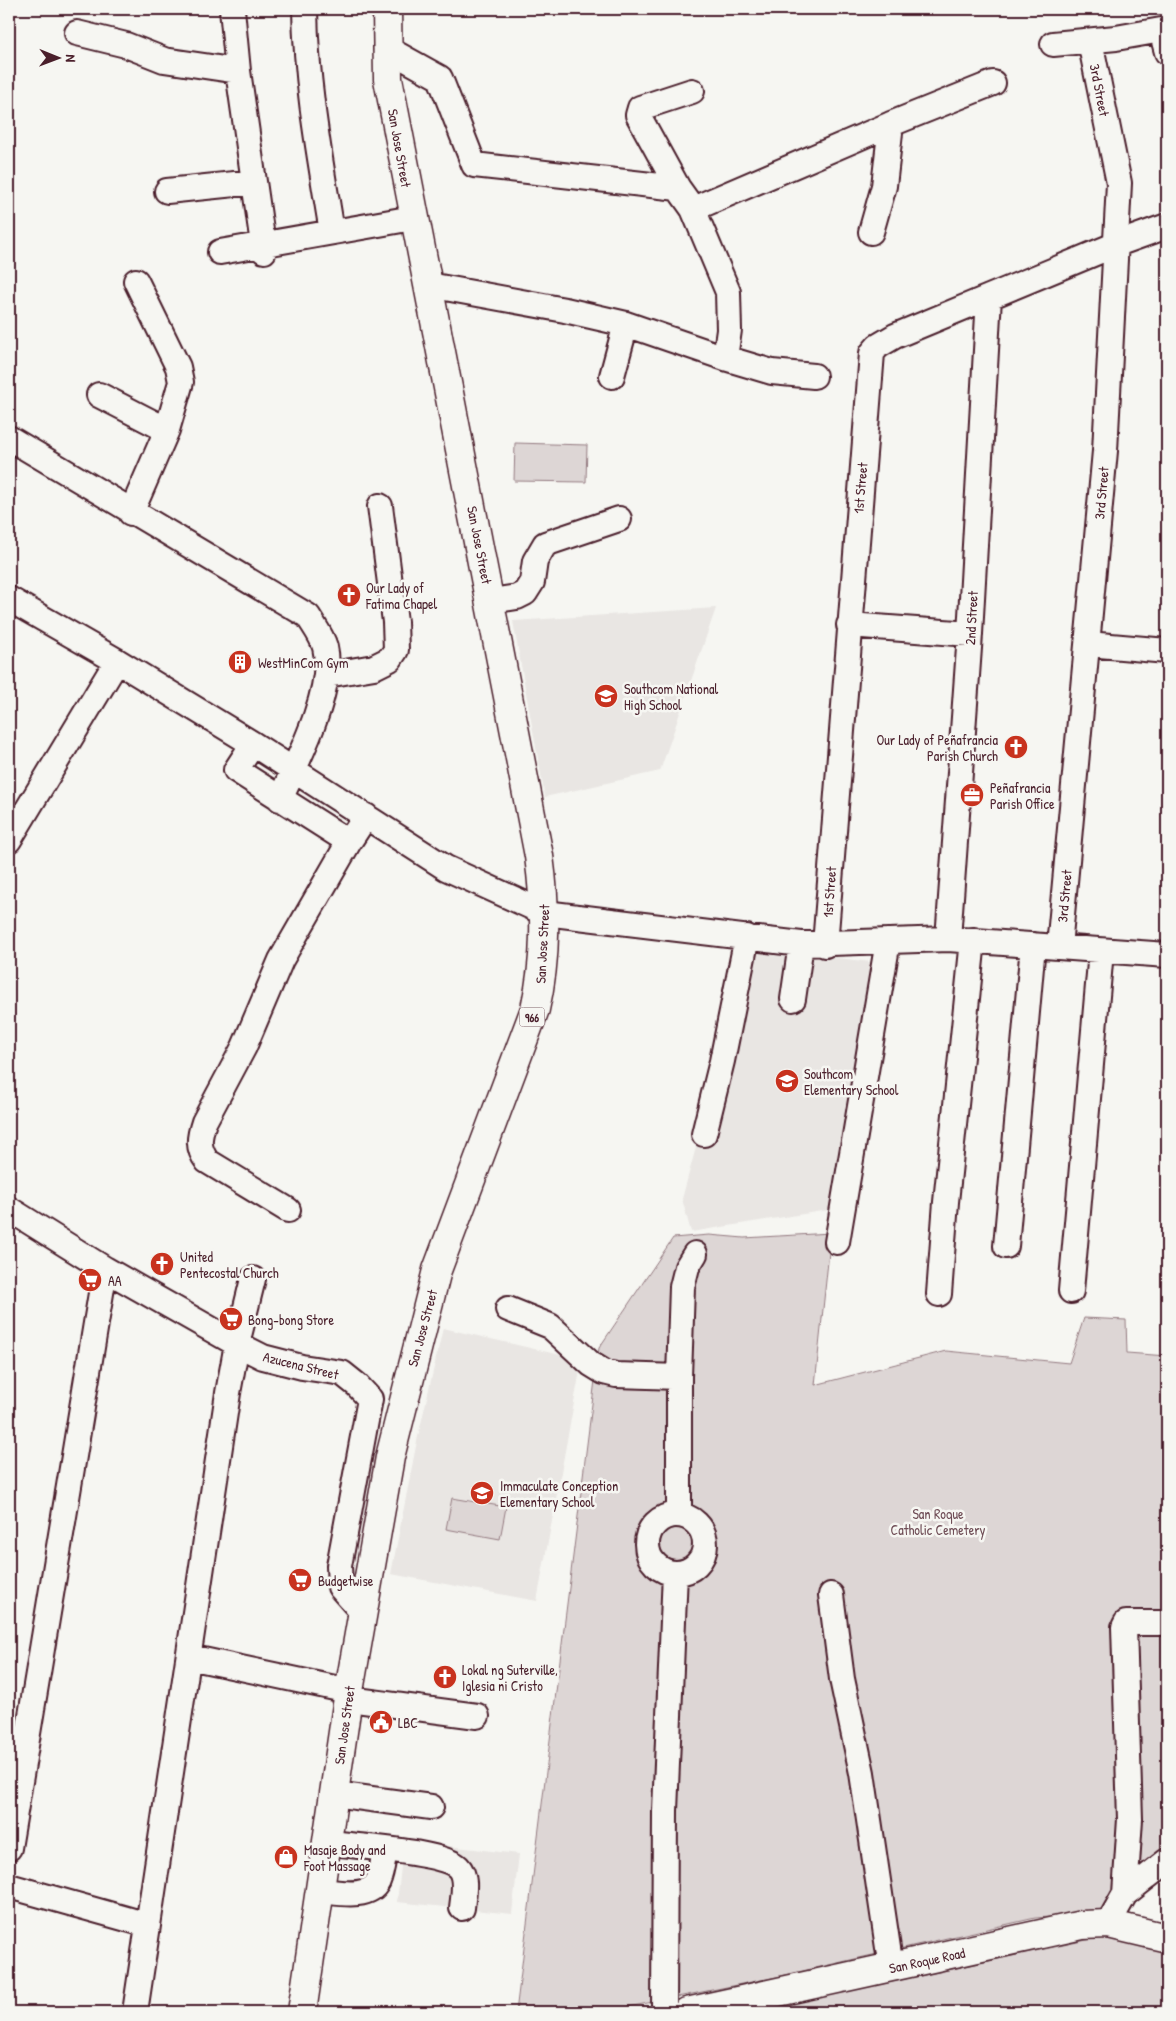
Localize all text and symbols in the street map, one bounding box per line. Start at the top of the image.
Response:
north arrow [32,32,82,82]
text: N [62,54,81,63]
street label: 3rd Street [1086,62,1114,118]
street label: San Jose Street [384,107,416,189]
street label: 1st Street [848,462,872,514]
street label: 3rd Street [1089,466,1113,520]
street label: San Jose Street [463,504,497,586]
place label: Our Lady of Fatima Chapel [365,578,438,614]
church icon: Our Lady of Fatima Chapel [336,582,362,608]
street label: 2nd Street [960,590,982,646]
building icon: WestMinCom Gym [227,649,253,675]
place label: WestMinCom Gym [258,653,348,673]
place label: Southcom National High School [624,679,719,715]
school or university icon: Southcom National High School [593,683,619,709]
place label: Our Lady of Peñafrancia Parish Church [876,730,999,765]
church icon: Our Lady of Peñafrancia Parish Church [1003,734,1029,760]
place label: Peñafrancia Parish Office [990,778,1055,813]
office icon: Peñafrancia Parish Office [959,782,985,808]
street label: 1st Street [818,866,840,918]
street label: 3rd Street [1052,869,1076,923]
street label: San Jose Street [530,904,554,984]
road number: 966 [520,1008,544,1026]
place label: Southcom Elementary School [804,1064,899,1100]
school or university icon: Southcom Elementary School [774,1068,800,1094]
place label: United Pentecostal Church [180,1247,279,1282]
church icon: United Pentecostal Church [149,1251,175,1277]
supermarket icon: AA [77,1267,103,1293]
place label: AA [108,1271,122,1290]
street label: San Jose Street [403,1287,441,1369]
supermarket icon: Bong-bong Store [218,1306,244,1332]
place label: Bong-bong Store [248,1310,334,1330]
street label: Azucena Street [261,1346,341,1384]
place label: Immaculate Conception Elementary School [500,1476,618,1512]
school or university icon: Immaculate Conception Elementary School [469,1480,495,1506]
park label: San Roque Catholic Cemetery [890,1504,986,1540]
supermarket icon: Budgetwise [287,1567,313,1593]
place label: Budgetwise [318,1571,374,1591]
place label: Lokal ng Suterville, Iglesia ni Cristo [462,1660,558,1696]
church icon: Lokal ng Suterville, Iglesia ni Cristo [432,1664,458,1690]
street label: San Jose Street [329,1684,359,1765]
public building icon: LBC [368,1709,394,1735]
place label: LBC [398,1713,418,1732]
place label: Masaje Body and Foot Massage [303,1840,386,1876]
shop icon: Masaje Body and Foot Massage [273,1844,299,1870]
street label: San Roque Road [887,1943,968,1978]

